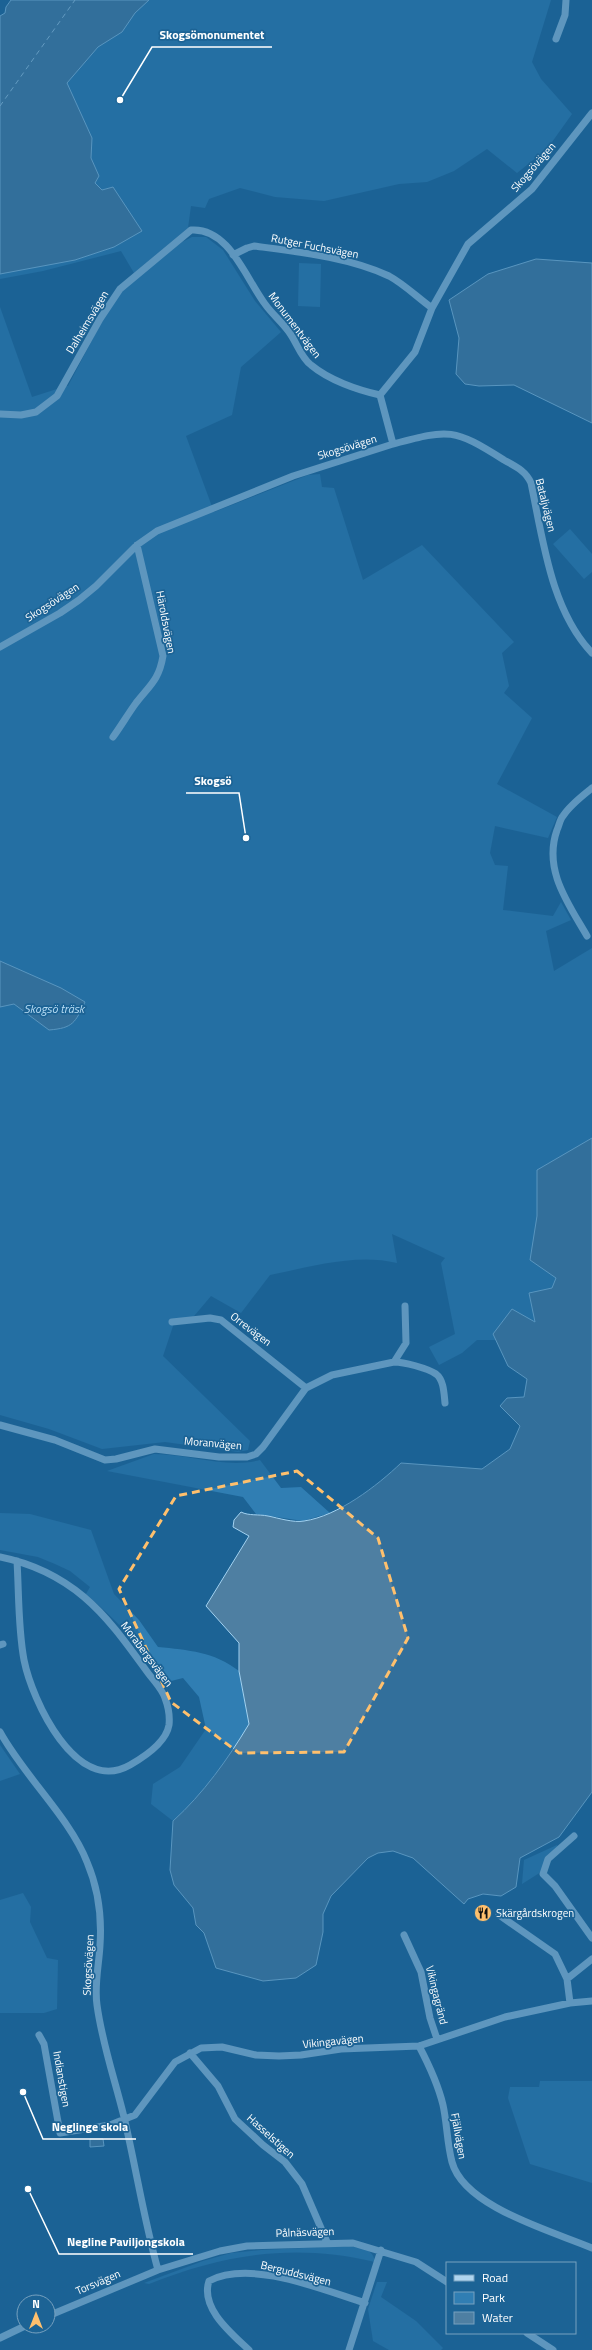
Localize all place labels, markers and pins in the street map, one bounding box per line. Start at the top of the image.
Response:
callout: Skogsömonumentet [152,23,272,47]
callout: Skogsö [186,769,239,793]
restaurant icon: Skärgårdskrogen [473,1903,493,1923]
place label: Skärgårdskrogen [496,1905,574,1921]
callout: Neglinge skola [43,2115,136,2139]
callout: Negline Paviljongskola [59,2230,193,2254]

